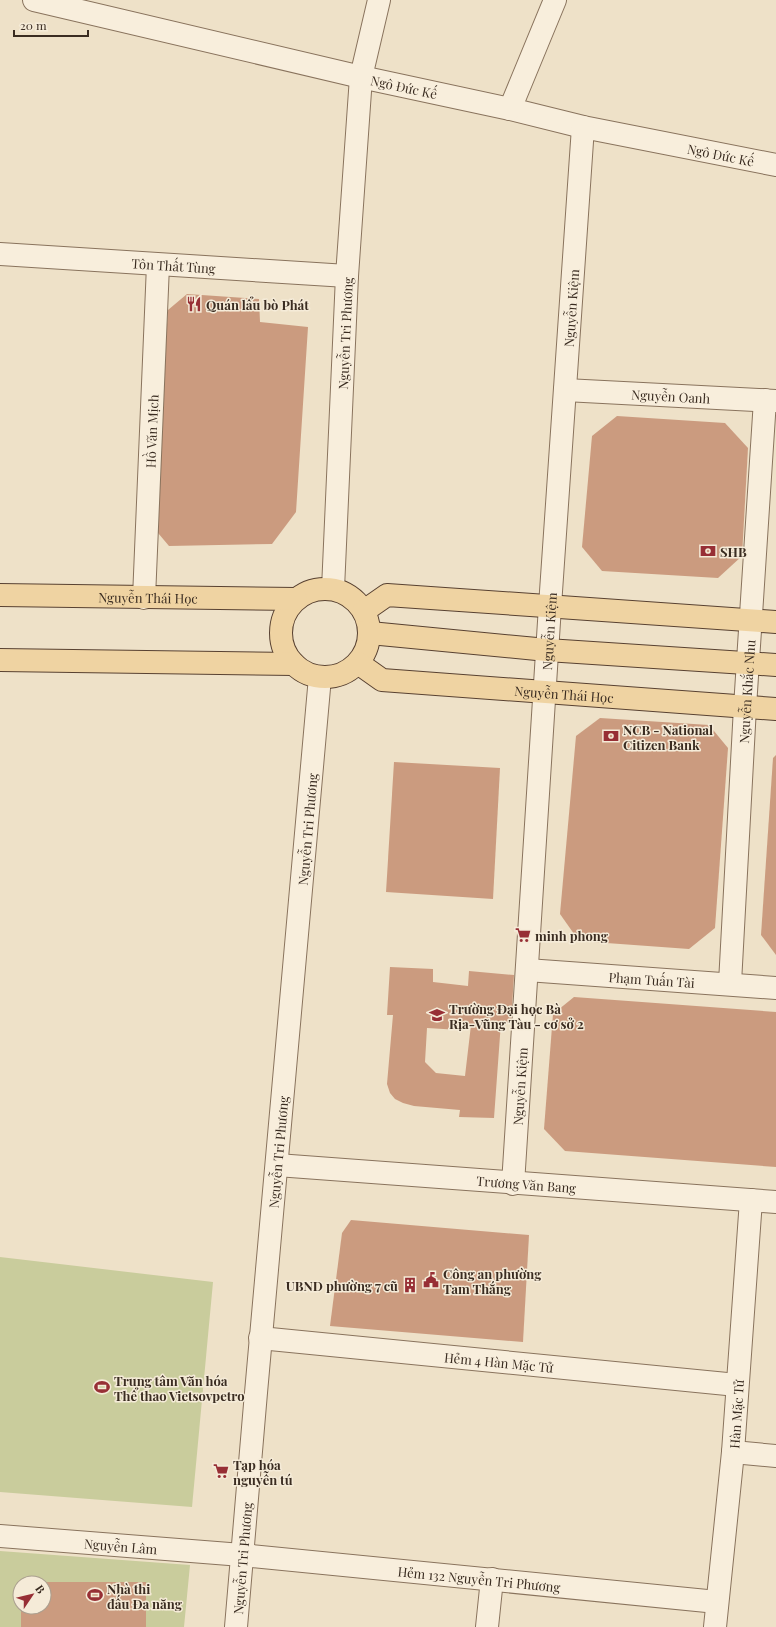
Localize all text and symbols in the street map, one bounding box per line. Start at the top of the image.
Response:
scale bar [14,12,88,38]
text: 20 m [20,17,47,33]
street label: Ngô Đức Kế [369,71,440,102]
street label: Ngô Đức Kế [686,139,756,169]
street label: Tôn Thất Tùng [131,254,216,276]
street label: Nguyễn Kiệm [559,268,582,347]
street label: Nguyễn Tri Phương [333,277,355,390]
restaurant icon: Quán lẩu bò Phát [185,295,203,313]
place label: Quán lẩu bò Phát [206,296,309,313]
street label: Nguyễn Oanh [631,385,711,406]
street label: Hồ Văn Mịch [140,394,161,468]
bank icon: SHB [699,542,717,560]
place label: SHB [720,543,747,560]
street label: Nguyễn Thái Học [98,588,198,606]
street label: Nguyễn Kiệm [537,591,559,671]
street label: Nguyễn Khắc Nhu [735,639,758,744]
street label: Nguyễn Thái Học [514,681,614,706]
place label: NCB - National Citizen Bank [623,721,713,753]
bank icon: NCB - National Citizen Bank [602,727,620,745]
street label: Nguyễn Tri Phương [293,772,320,886]
supermarket icon: minh phong [514,926,532,944]
place label: minh phong [535,927,609,944]
street label: Phạm Tuấn Tài [608,967,695,991]
place label: Trường Đại học Bà Rịa-Vũng Tàu - cơ sở 2 [449,1000,584,1032]
school or university icon: Trường Đại học Bà Rịa-Vũng Tàu - cơ sở 2 [428,1006,446,1024]
street label: Nguyễn Kiệm [508,1046,530,1126]
street label: Nguyễn Tri Phương [264,1095,291,1209]
street label: Trương Văn Bang [476,1171,577,1196]
place label: Công an phường Tam Thắng [443,1265,542,1297]
public building icon: Công an phường Tam Thắng [422,1271,440,1289]
building icon: UBND phường 7 cũ [401,1276,419,1294]
place label: UBND phường 7 cũ [286,1277,398,1294]
street label: Hẻm 4 Hàn Mặc Tử [444,1348,555,1375]
place label: Trung tâm Văn hóa Thể thao Vietsovpetro [114,1372,245,1404]
sports icon: Trung tâm Văn hóa Thể thao Vietsovpetro [93,1378,111,1396]
street label: Hàn Mặc Tử [725,1379,747,1449]
place label: Tạp hóa nguyễn tú [233,1456,293,1488]
supermarket icon: Tạp hóa nguyễn tú [212,1462,230,1480]
street label: Nguyễn Tri Phương [229,1501,255,1615]
street label: Nguyễn Lâm [83,1534,158,1557]
street label: Hẻm 132 Nguyễn Tri Phương [397,1562,561,1595]
north arrow [12,1575,52,1615]
place label: Nhà thi đấu Đa năng [107,1580,183,1612]
text: B [32,1582,49,1597]
sports icon: Nhà thi đấu Đa năng [86,1586,104,1604]

